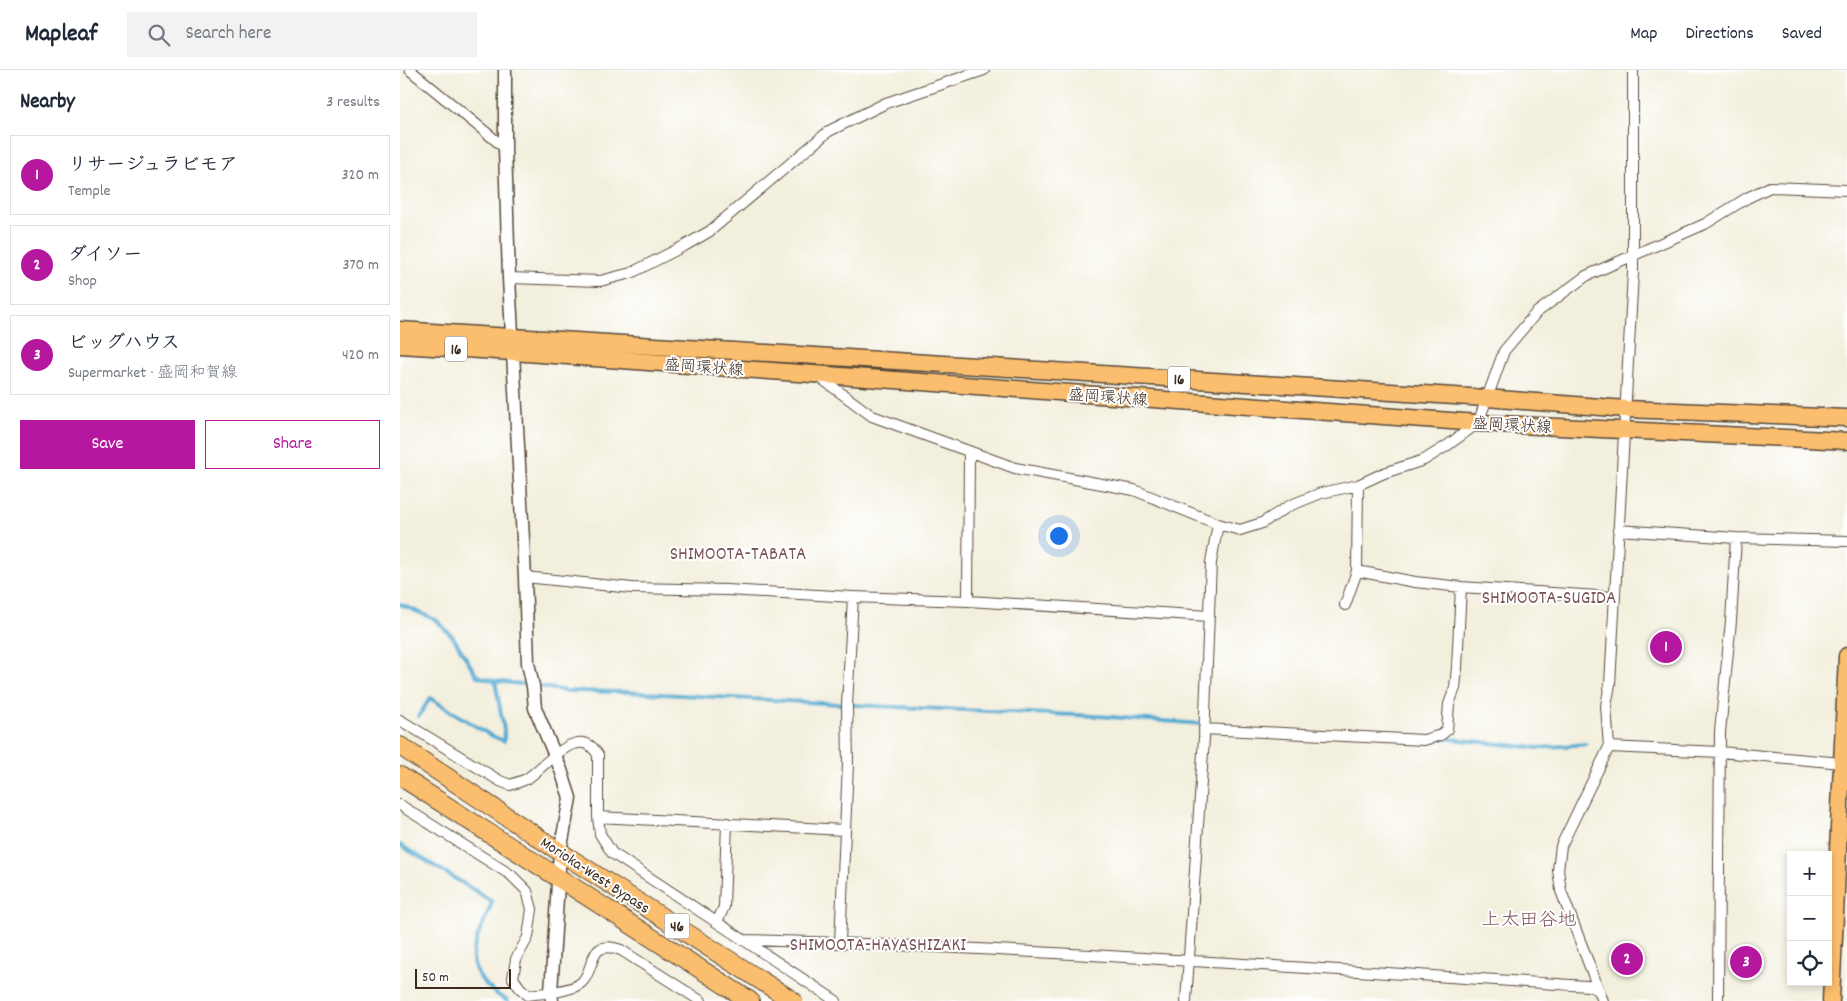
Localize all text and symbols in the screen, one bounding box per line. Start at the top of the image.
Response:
search box [127,12,477,57]
text: Mapleaf [25,18,97,52]
icon: search [145,21,173,49]
text: Search here [185,21,271,48]
text: Map [1630,22,1657,47]
text: Directions [1685,22,1754,47]
text: Saved [1782,22,1822,47]
text: Nearby [20,88,75,118]
text: 3 results [326,91,380,114]
text: リサージュラビモア [68,153,238,180]
text: 1 [35,164,39,187]
text: 320 m [342,164,379,187]
text: Temple [68,180,111,203]
text: ダイソー [68,243,142,270]
text: 2 [34,254,41,277]
text: 370 m [342,254,379,277]
text: Shop [68,270,97,293]
text: ビッグハウス [68,331,180,358]
road number: 16 [445,336,467,362]
text: 3 [33,344,41,367]
text: 420 m [342,344,379,367]
street label: 盛岡環状線 [663,354,745,383]
text: Supermarket · 盛岡和賀線 [68,362,237,385]
road number: 16 [1168,366,1190,392]
street label: 盛岡環状線 [1067,384,1149,413]
street label: 盛岡環状線 [1471,413,1552,440]
button: Save [20,420,195,469]
button: Share [205,420,380,469]
your location [1046,523,1072,549]
district label: SHIMOOTA-TABATA [670,542,806,569]
district label: SHIMOOTA-SUGIDA [1482,586,1616,613]
pin: 1 [1650,628,1682,666]
street label: Morioka-West Bypass [535,832,654,920]
map controls [1787,851,1832,986]
button: + [1787,851,1832,896]
button: − [1787,896,1832,941]
district label: 上太田谷地 [1481,908,1577,935]
road number: 46 [664,914,690,938]
district label: SHIMOOTA-HAYASHIZAKI [790,933,966,960]
pin: 2 [1611,940,1643,978]
button: locate [1787,941,1832,986]
pin: 3 [1730,943,1762,981]
scale bar [415,966,511,989]
text: 50 m [422,968,449,988]

